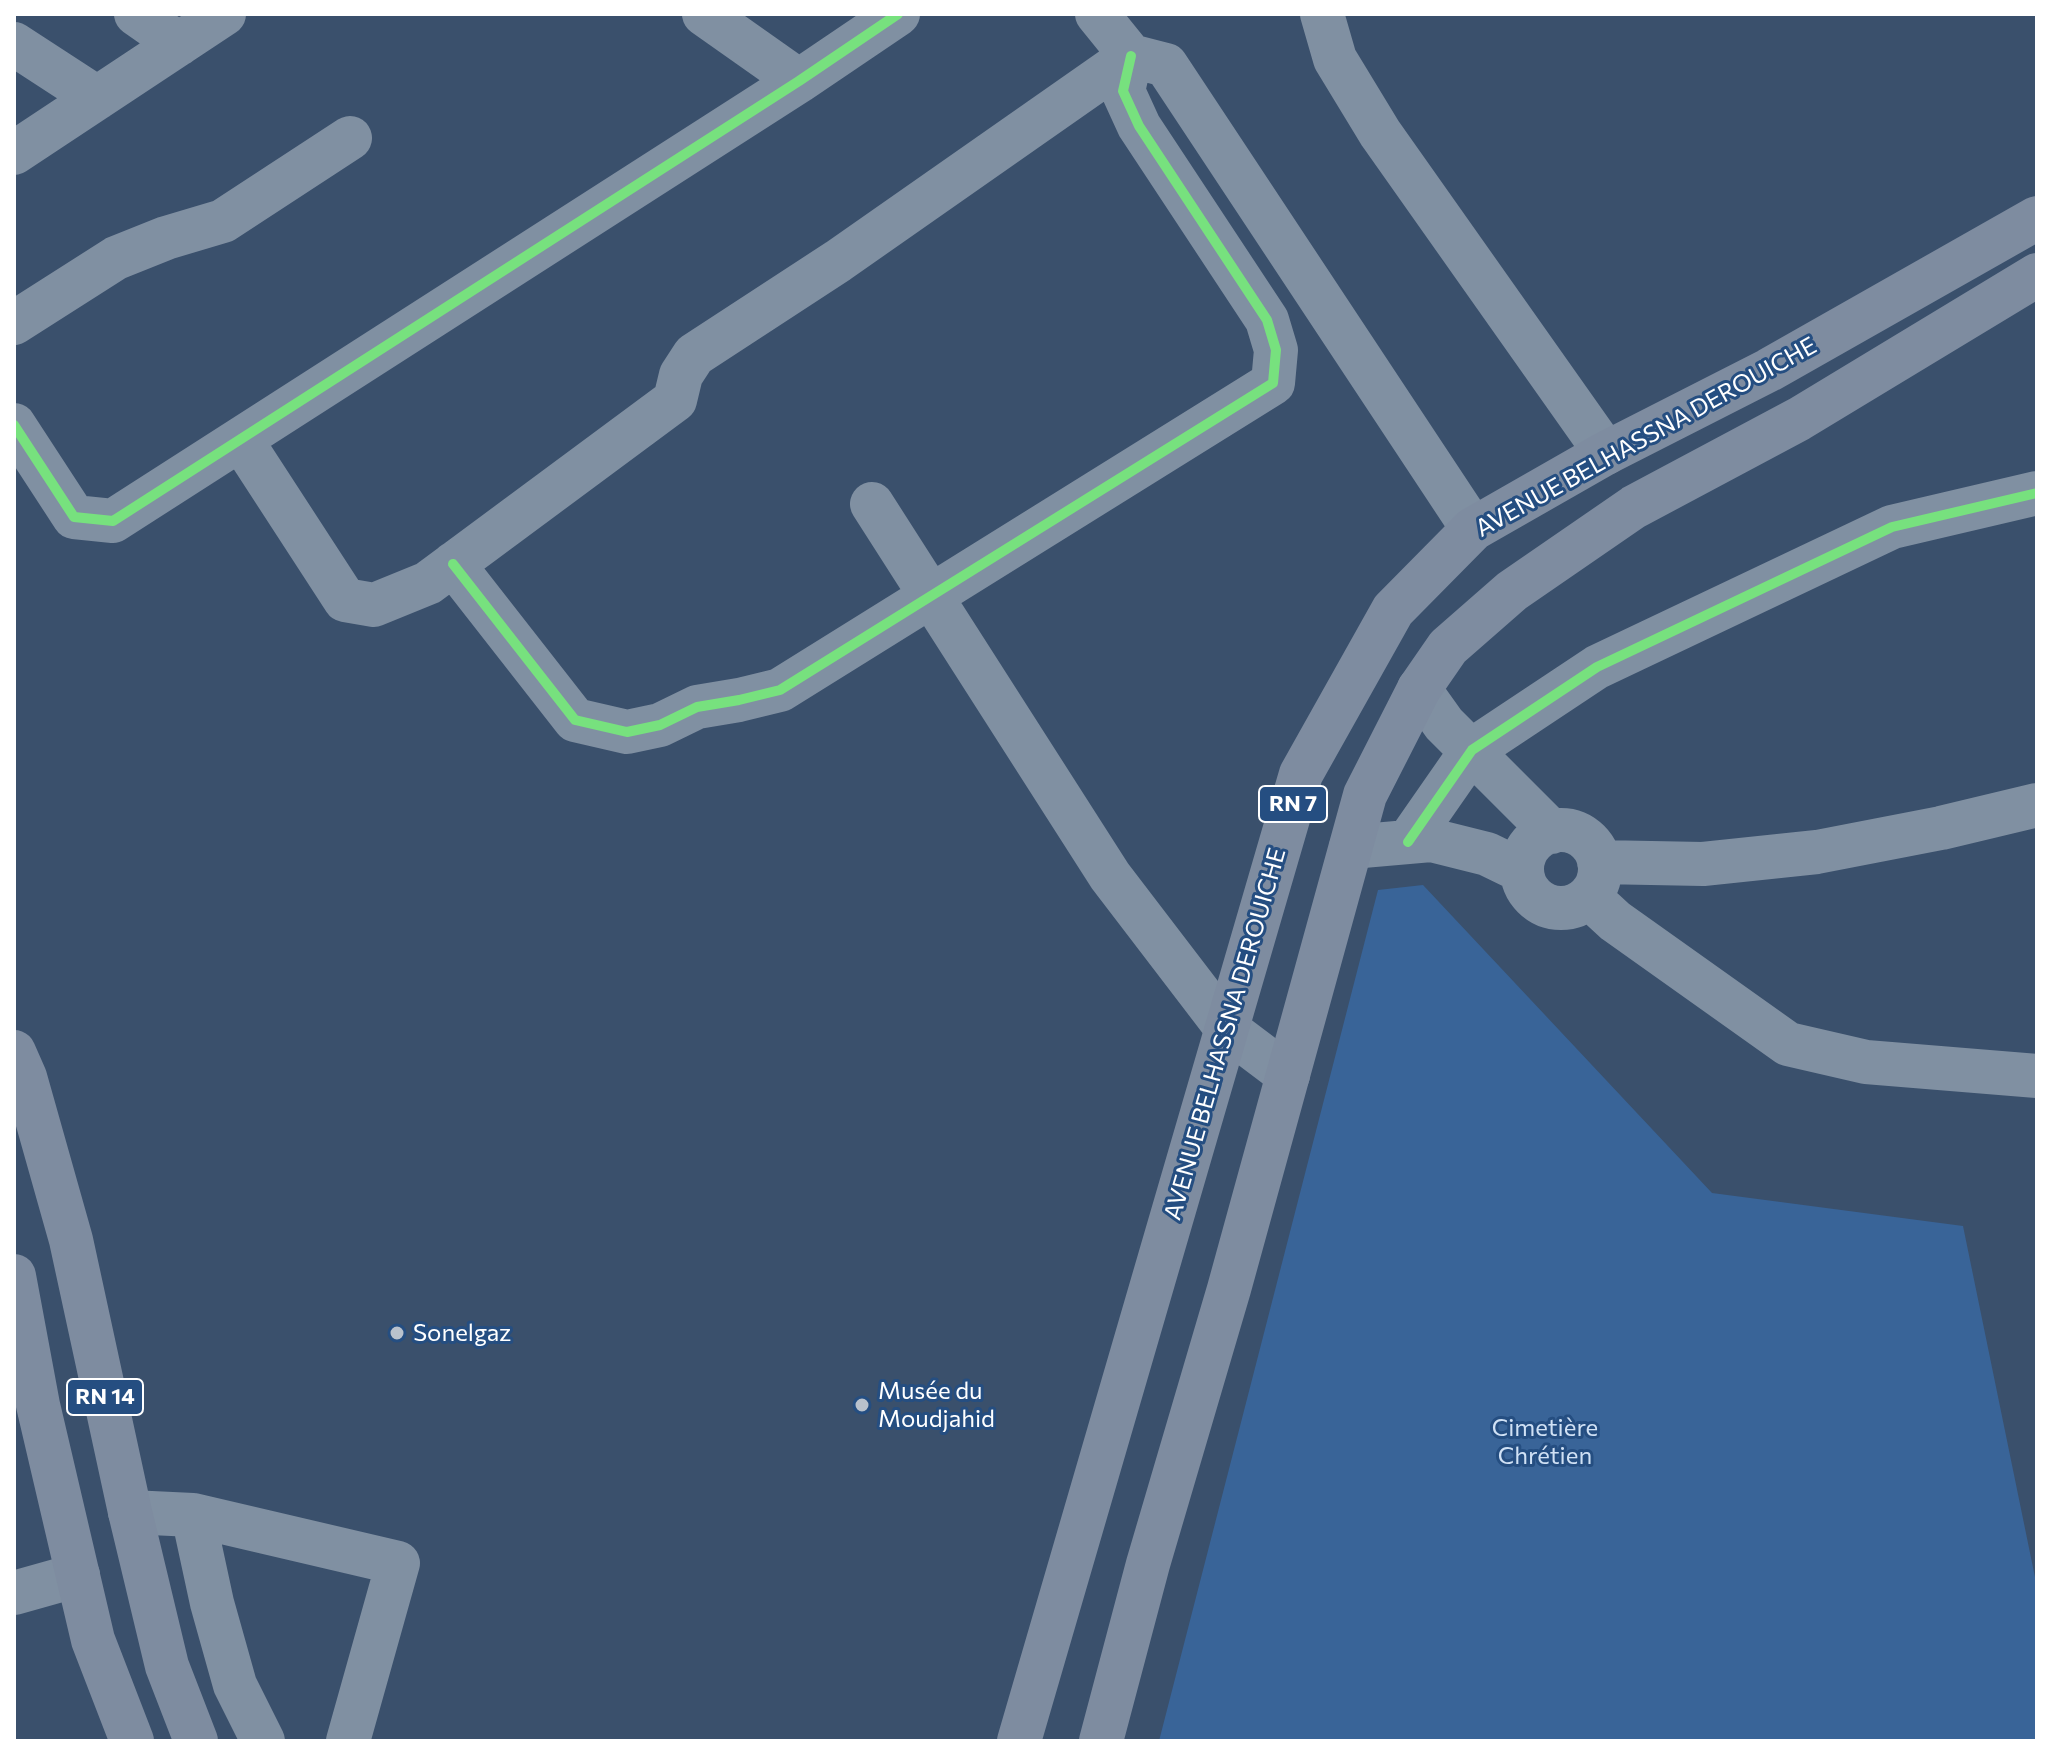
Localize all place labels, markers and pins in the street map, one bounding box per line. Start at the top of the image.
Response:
place label: Sonelgaz [413,1319,511,1347]
marker: Sonelgaz [388,1324,406,1342]
place label: Musée du Moudjahid [878,1377,995,1433]
marker: Musée du Moudjahid [853,1396,871,1414]

